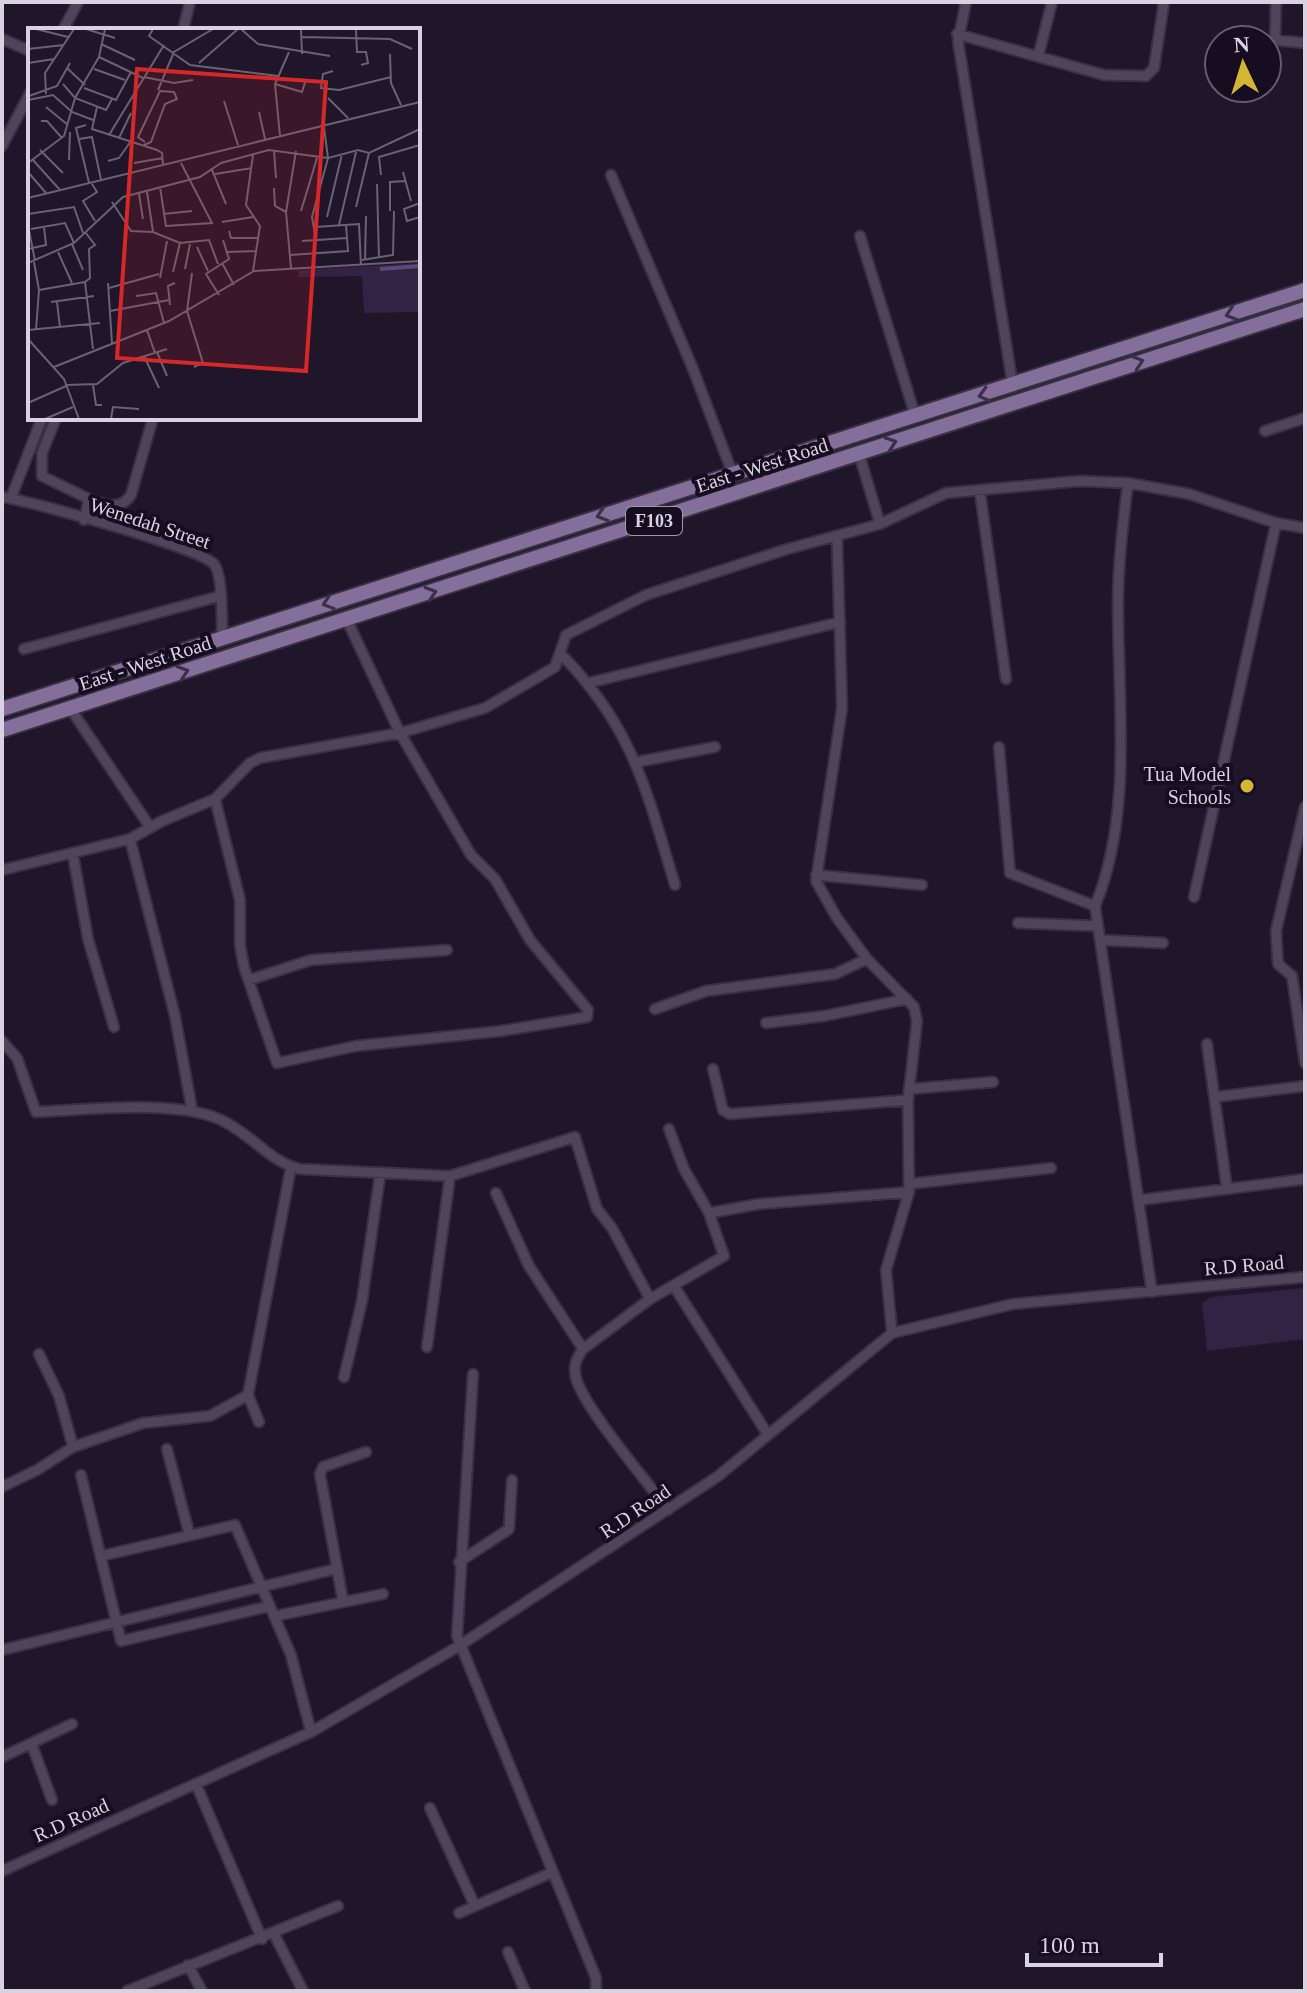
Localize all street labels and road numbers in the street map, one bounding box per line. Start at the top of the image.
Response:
street label: East - West Road [693,433,831,497]
street label: Wenedah Street [87,493,214,553]
road number: F103 [626,507,682,535]
street label: East - West Road [76,631,214,695]
street label: R.D Road [1203,1251,1285,1279]
street label: R.D Road [596,1480,674,1542]
street label: R.D Road [30,1794,112,1846]

